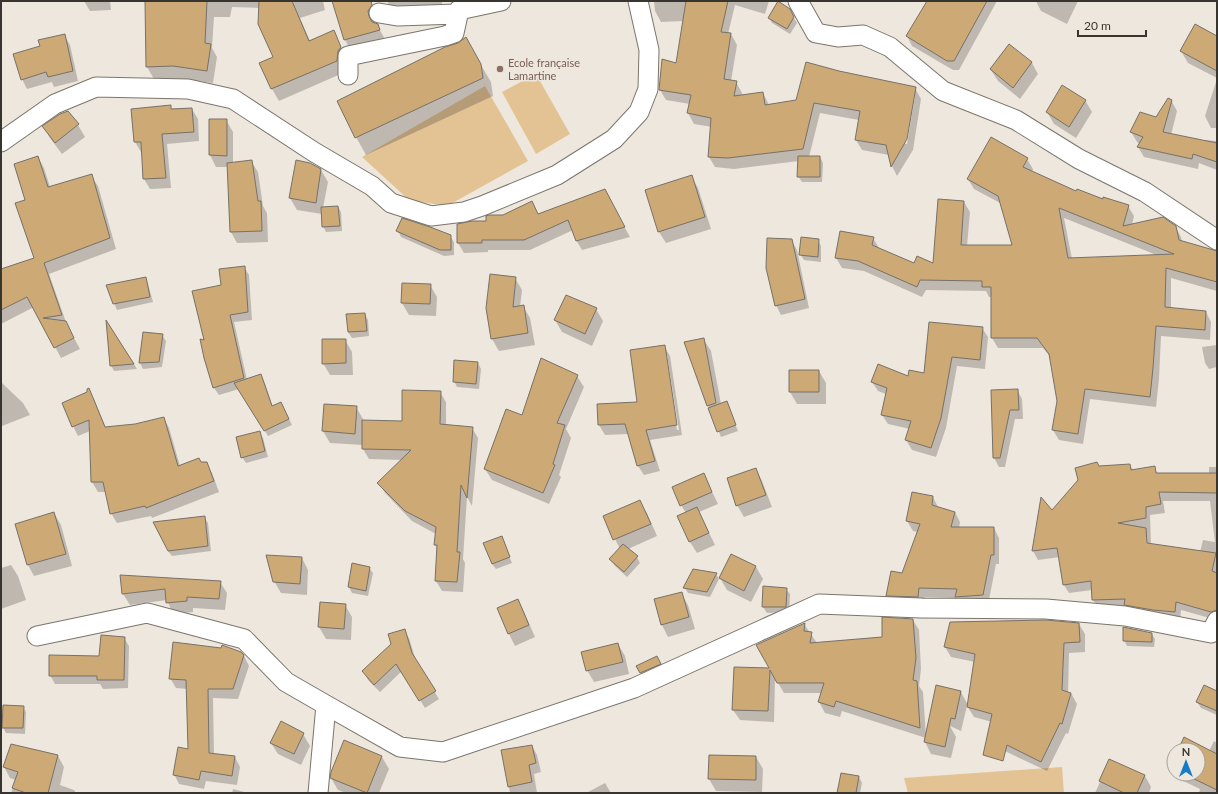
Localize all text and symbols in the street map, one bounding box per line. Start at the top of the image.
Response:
scale bar [1078,12,1146,38]
text: 20 m [1084,18,1111,33]
place label: Ecole française Lamartine [508,56,580,82]
marker: Ecole française Lamartine [495,64,505,74]
north arrow [1166,742,1206,782]
text: N [1182,745,1190,758]

